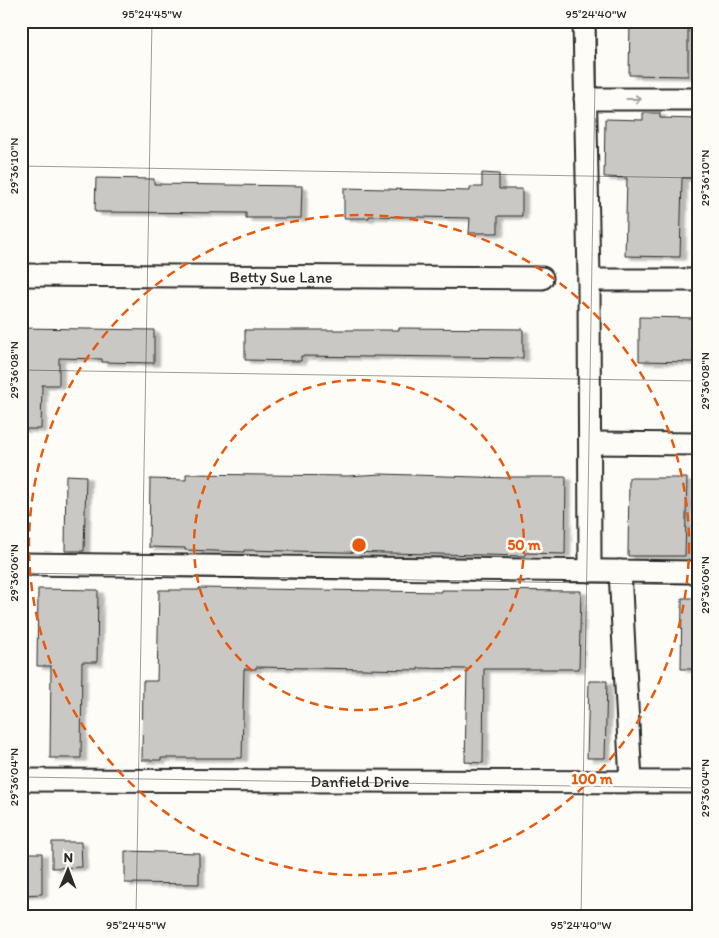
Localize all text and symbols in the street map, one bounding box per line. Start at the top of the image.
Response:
text: 95°24'45"W [122,7,182,21]
text: 95°24'40"W [565,7,627,21]
one-way arrow [626,94,642,104]
text: 29°36'10"N [7,138,21,194]
text: 29°36'10"N [698,150,712,206]
street label: Betty Sue Lane [230,267,332,287]
text: 29°36'08"N [7,341,21,399]
text: 29°36'08"N [698,352,712,410]
centre of rings [350,536,368,554]
text: 50 m [507,536,541,554]
text: 29°36'06"N [7,544,21,602]
text: 29°36'06"N [698,556,712,614]
text: 29°36'04"N [7,748,21,806]
text: 29°36'04"N [698,759,712,817]
text: 100 m [571,770,613,788]
street label: Danfield Drive [311,772,409,791]
north arrow [42,846,92,896]
text: N [63,849,73,866]
text: 95°24'45"W [106,918,166,932]
text: 95°24'40"W [550,918,612,932]

